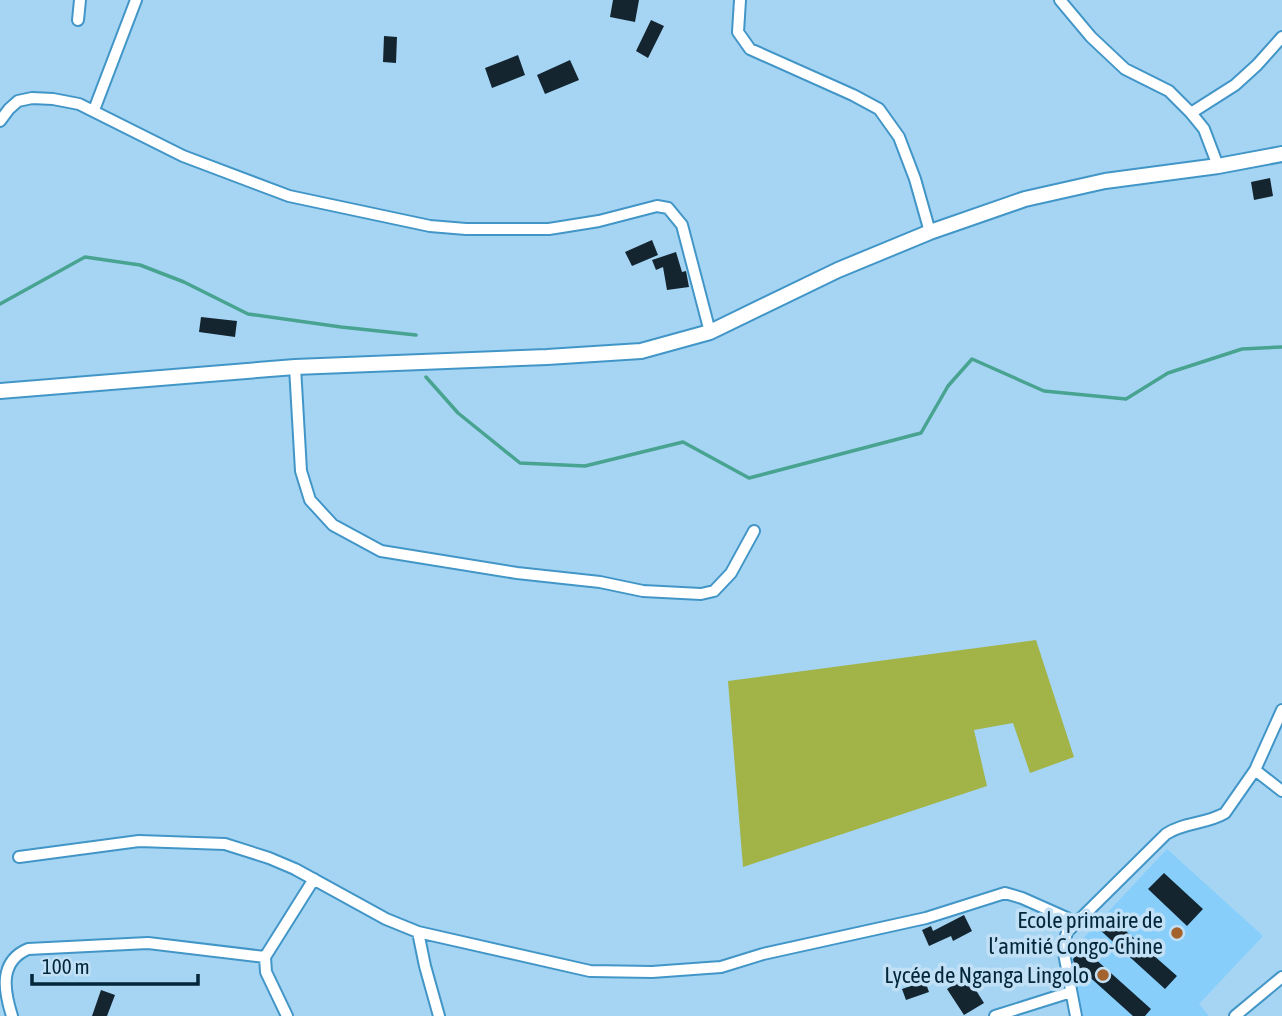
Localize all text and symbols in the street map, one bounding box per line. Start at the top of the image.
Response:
place label: Ecole primaire de l’amitié Congo-Chine [988,907,1163,959]
marker: Ecole primaire de l’amitié Congo-Chine [1169,925,1185,941]
scale bar [32,942,198,986]
text: 100 m [42,954,90,978]
place label: Lycée de Nganga Lingolo [884,962,1089,988]
marker: Lycée de Nganga Lingolo [1095,967,1111,983]

